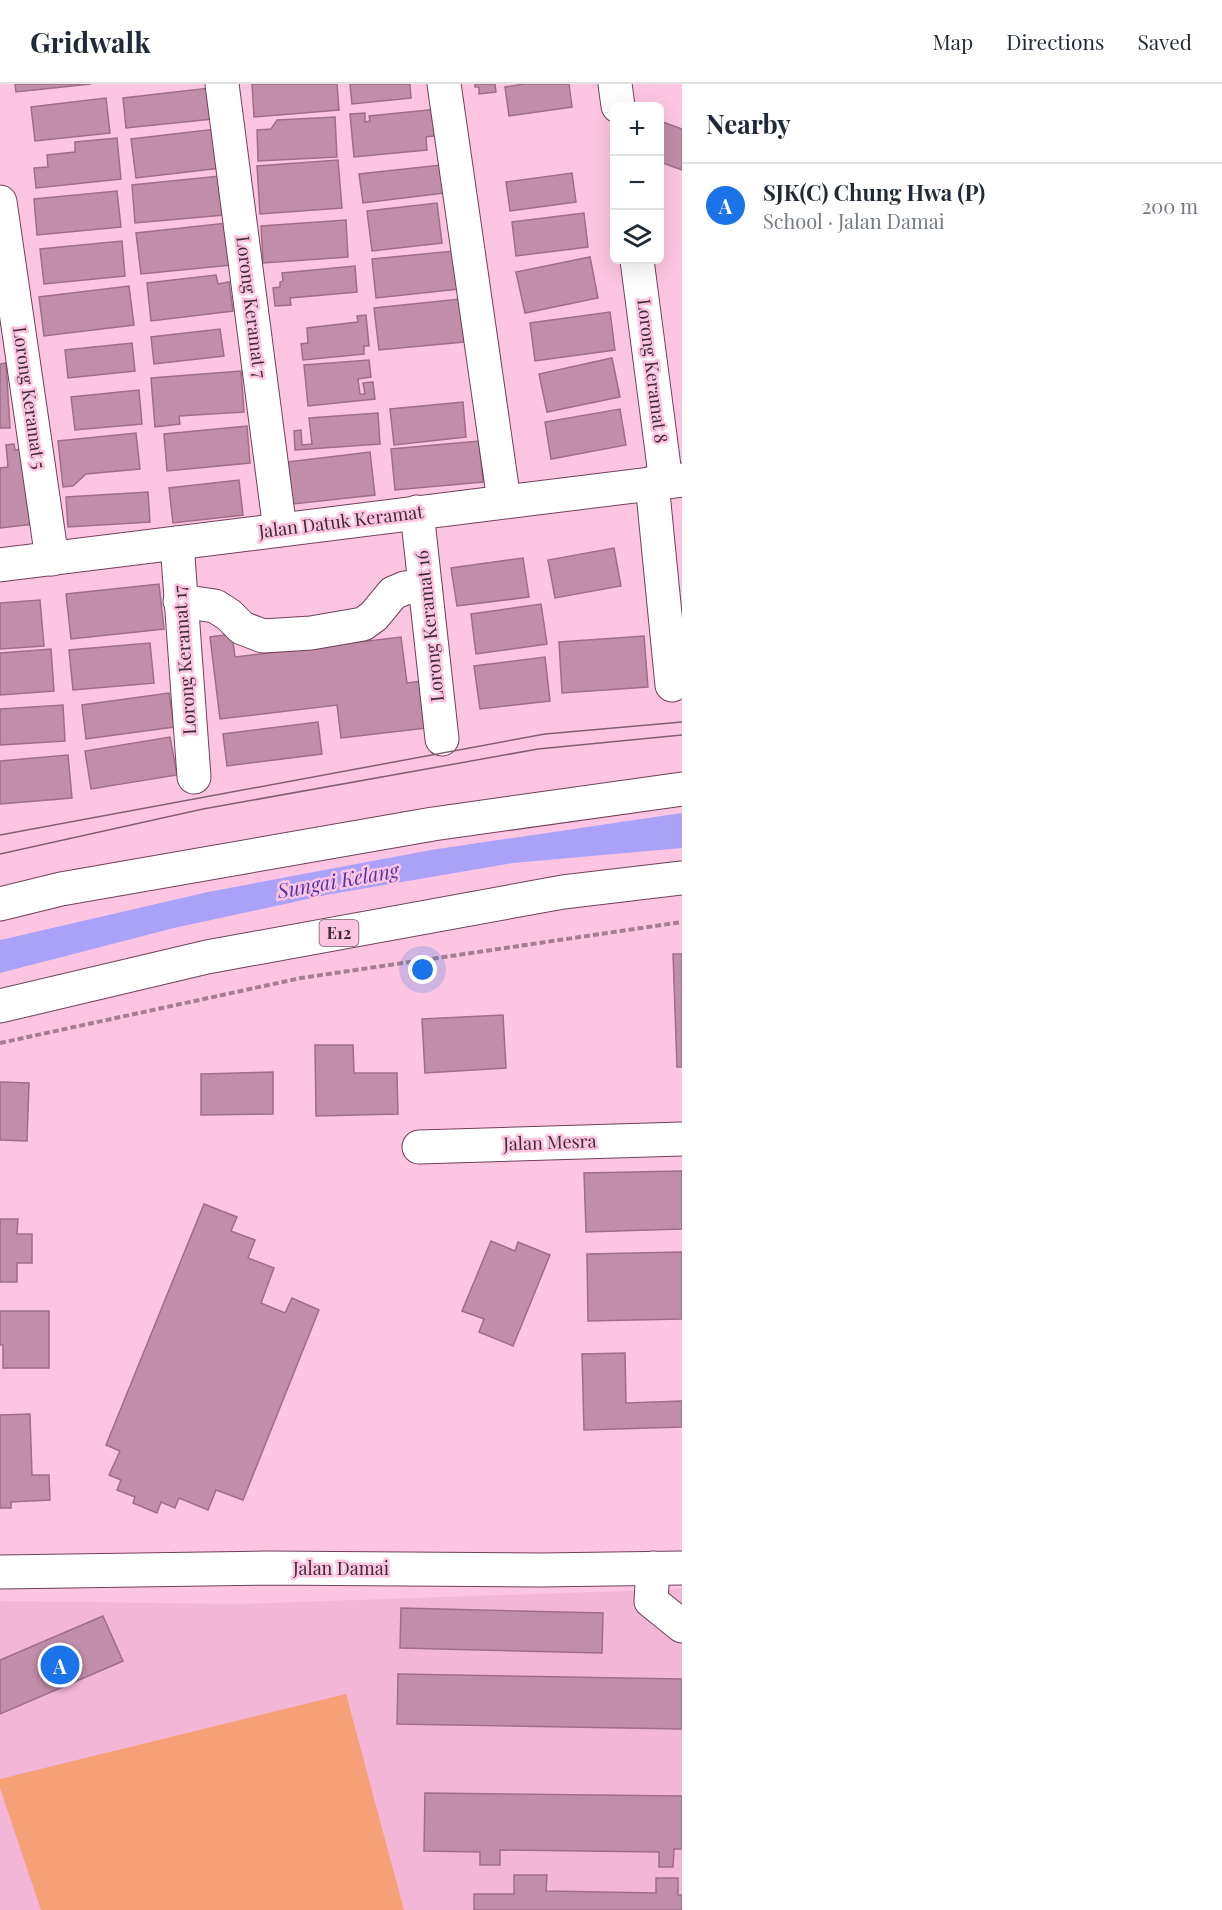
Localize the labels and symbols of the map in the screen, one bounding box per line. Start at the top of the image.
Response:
street label: Lorong Keramat 7 [231,234,273,380]
street label: Lorong Keramat 8 [632,297,674,444]
street label: Lorong Keramat 5 [8,325,52,471]
street label: Jalan Datuk Keramat [256,499,425,543]
street label: Lorong Keramat 16 [409,549,449,703]
street label: Lorong Keramat 17 [167,584,201,736]
water label: Sungai Kelang [274,855,403,904]
road number: E12 [320,920,358,946]
your location [408,955,437,984]
street label: Jalan Mesra [502,1128,597,1156]
street label: Jalan Damai [292,1556,389,1580]
pin: A [40,1642,80,1688]

